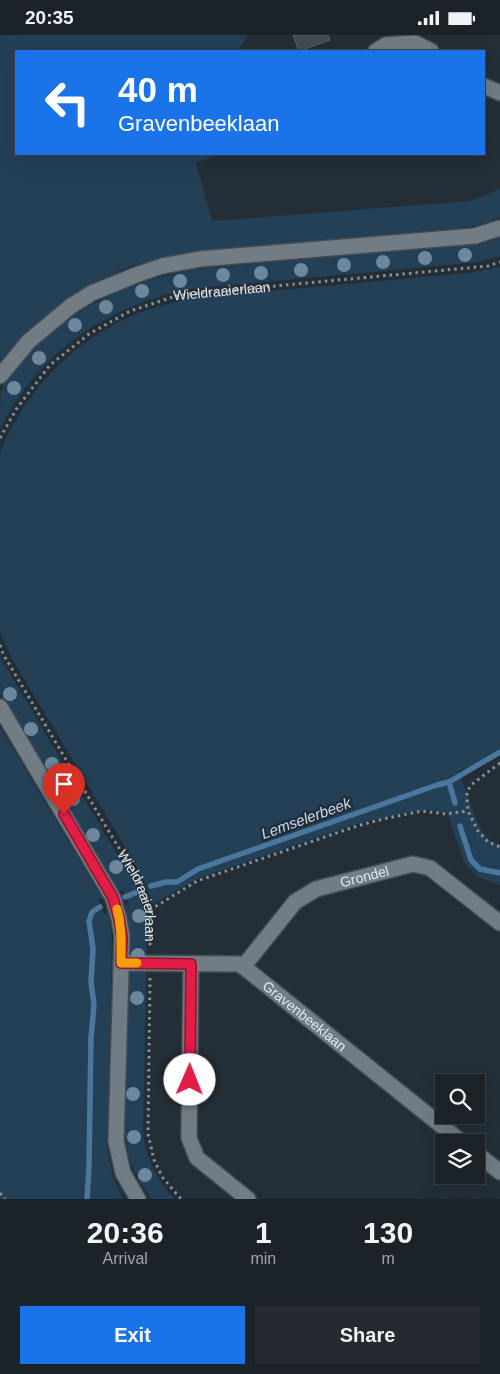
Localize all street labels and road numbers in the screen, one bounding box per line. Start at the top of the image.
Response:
street label: Wieldraaierlaan [172,278,271,304]
street label: Wieldraaierlaan [114,847,158,942]
street label: Grondel [338,863,391,890]
street label: Gravenbeeklaan [260,978,350,1054]

